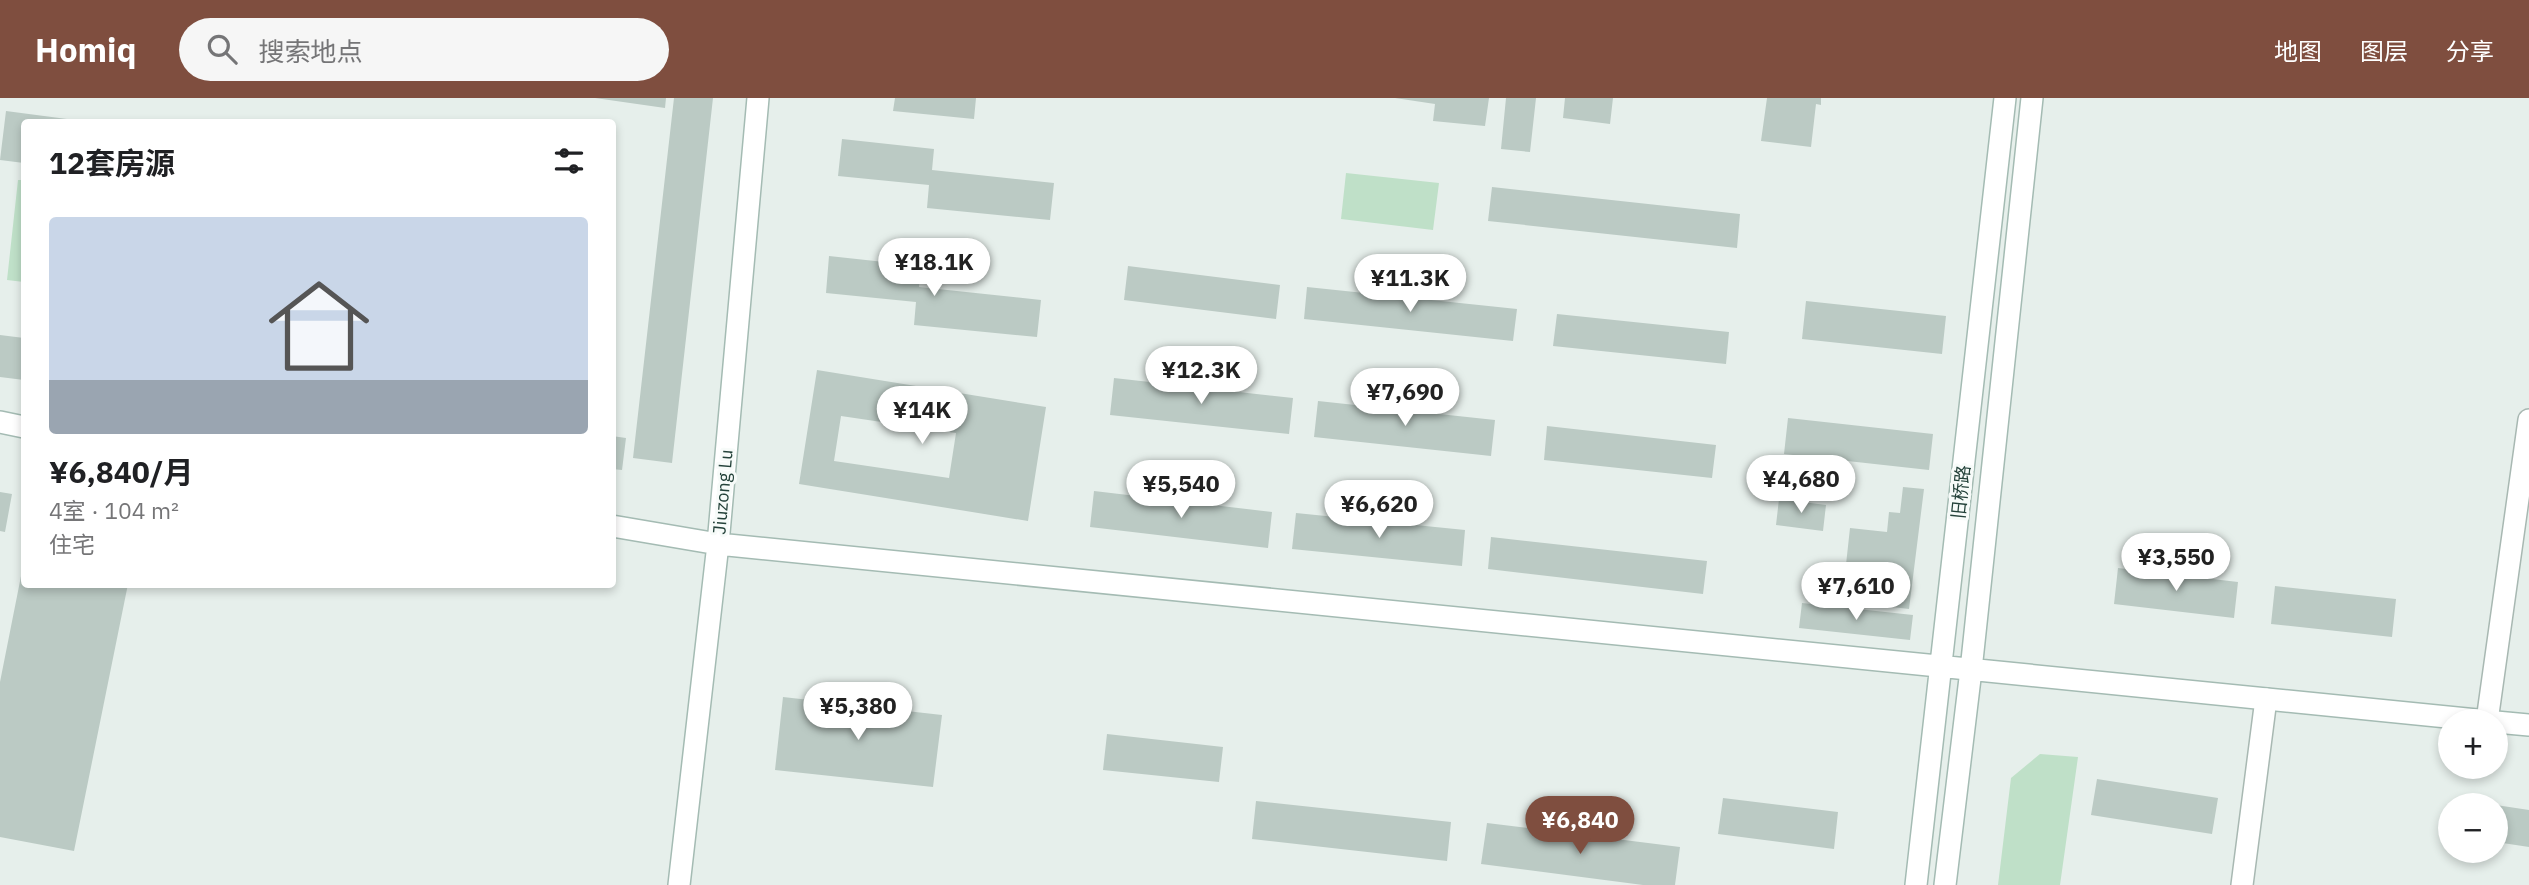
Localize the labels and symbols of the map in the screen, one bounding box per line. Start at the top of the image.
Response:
pin: ¥18.1K [877,238,991,298]
pin: ¥11.3K [1353,254,1467,314]
pin: ¥12.3K [1144,346,1258,406]
pin: ¥7,690 [1348,368,1462,428]
pin: ¥14K [881,386,963,446]
street label: Jiuzong Lu [707,449,738,535]
pin: ¥4,680 [1744,456,1858,515]
pin: ¥5,540 [1124,460,1238,520]
street label: 旧桥路 [1946,464,1975,520]
pin: ¥6,620 [1322,480,1436,540]
pin: ¥3,550 [2119,533,2233,593]
pin: ¥7,610 [1799,562,1913,622]
pin: ¥5,380 [801,682,915,742]
pin: ¥6,840 [1523,796,1637,856]

